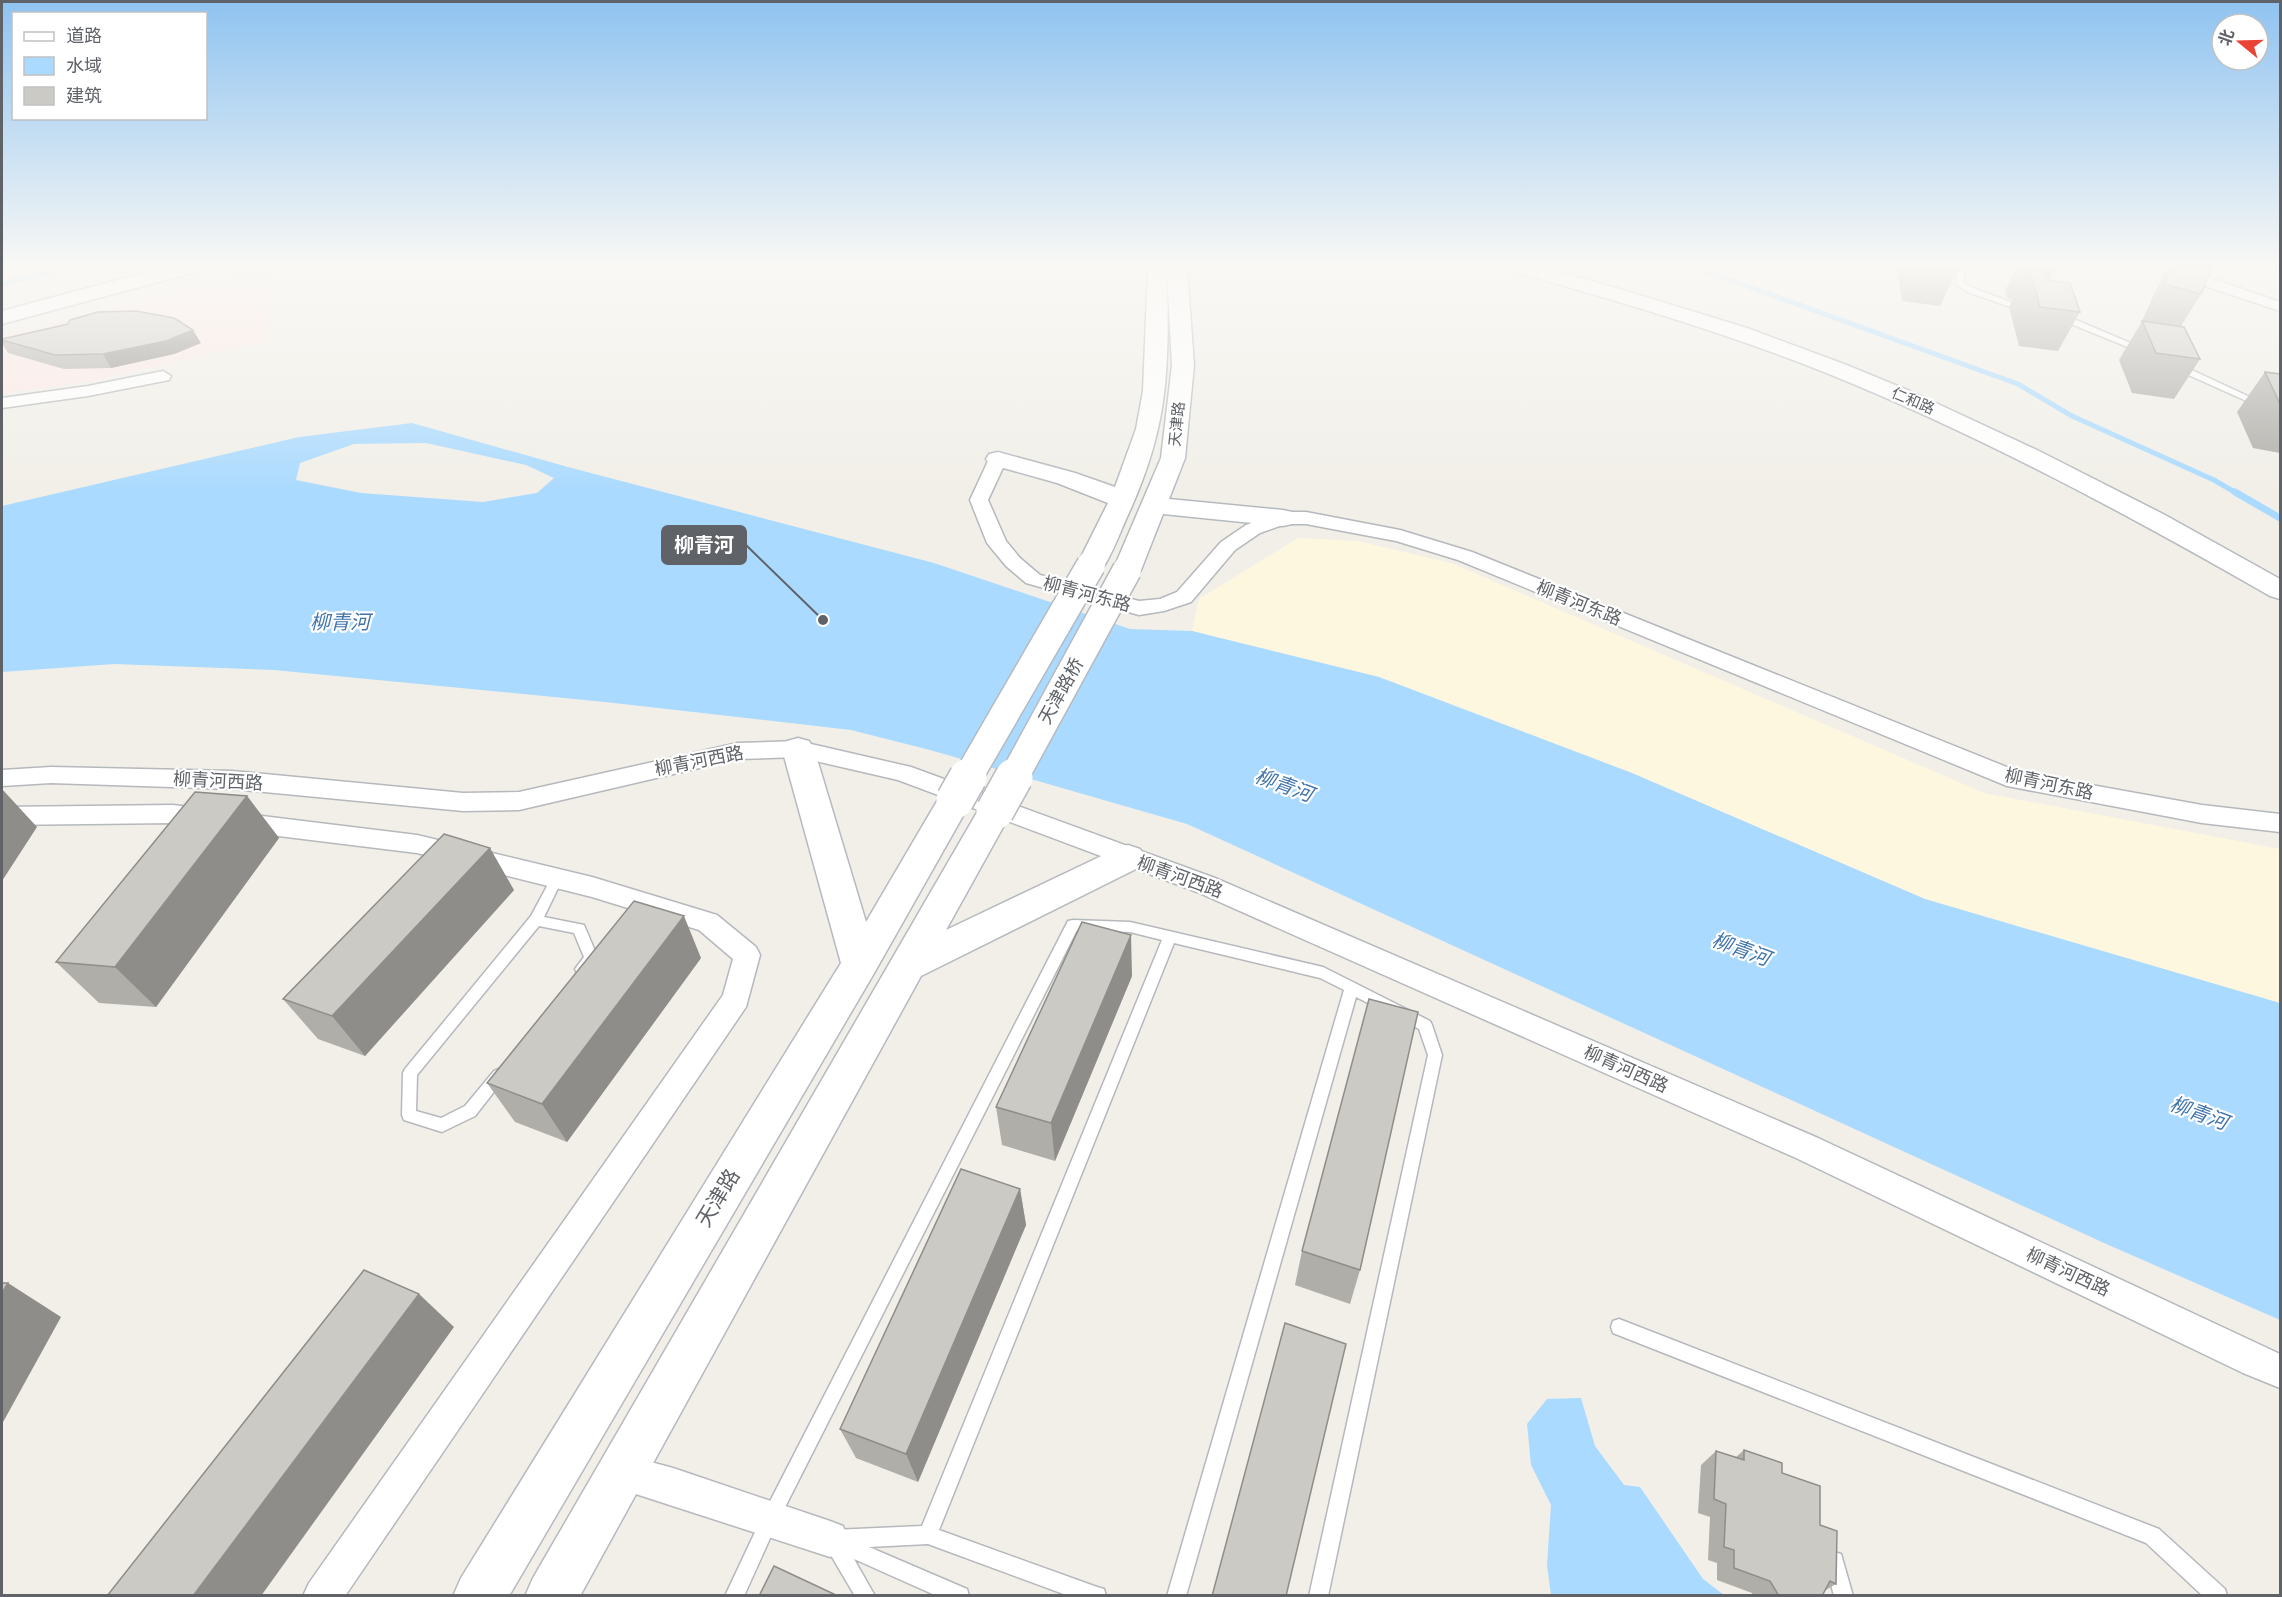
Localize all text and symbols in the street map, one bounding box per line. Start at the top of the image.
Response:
legend [12,12,207,120]
north arrow [2210,12,2270,72]
text: 道路 [66,23,102,47]
text: 北 [2213,26,2239,48]
text: 水域 [66,53,102,77]
text: 建筑 [66,83,102,107]
street label: 仁和路 [1889,382,1938,418]
street label: 天津路 [1164,400,1188,447]
callout: 柳青河 [662,526,746,564]
text: 柳青河 [674,531,734,558]
street label: 柳青河东路 [1041,570,1134,616]
street label: 柳青河东路 [1533,574,1626,630]
water label: 柳青河 [310,608,374,635]
street label: 天津路桥 [1032,653,1088,728]
street label: 柳青河西路 [652,740,745,780]
water label: 柳青河 [1251,762,1321,809]
street label: 柳青河东路 [2003,762,2096,804]
street label: 柳青河西路 [172,766,264,794]
street label: 柳青河西路 [1134,849,1227,903]
water label: 柳青河 [1708,926,1778,973]
street label: 柳青河西路 [1580,1039,1672,1097]
water label: 柳青河 [2166,1090,2236,1137]
street label: 天津路 [689,1163,745,1232]
street label: 柳青河西路 [2023,1241,2114,1301]

